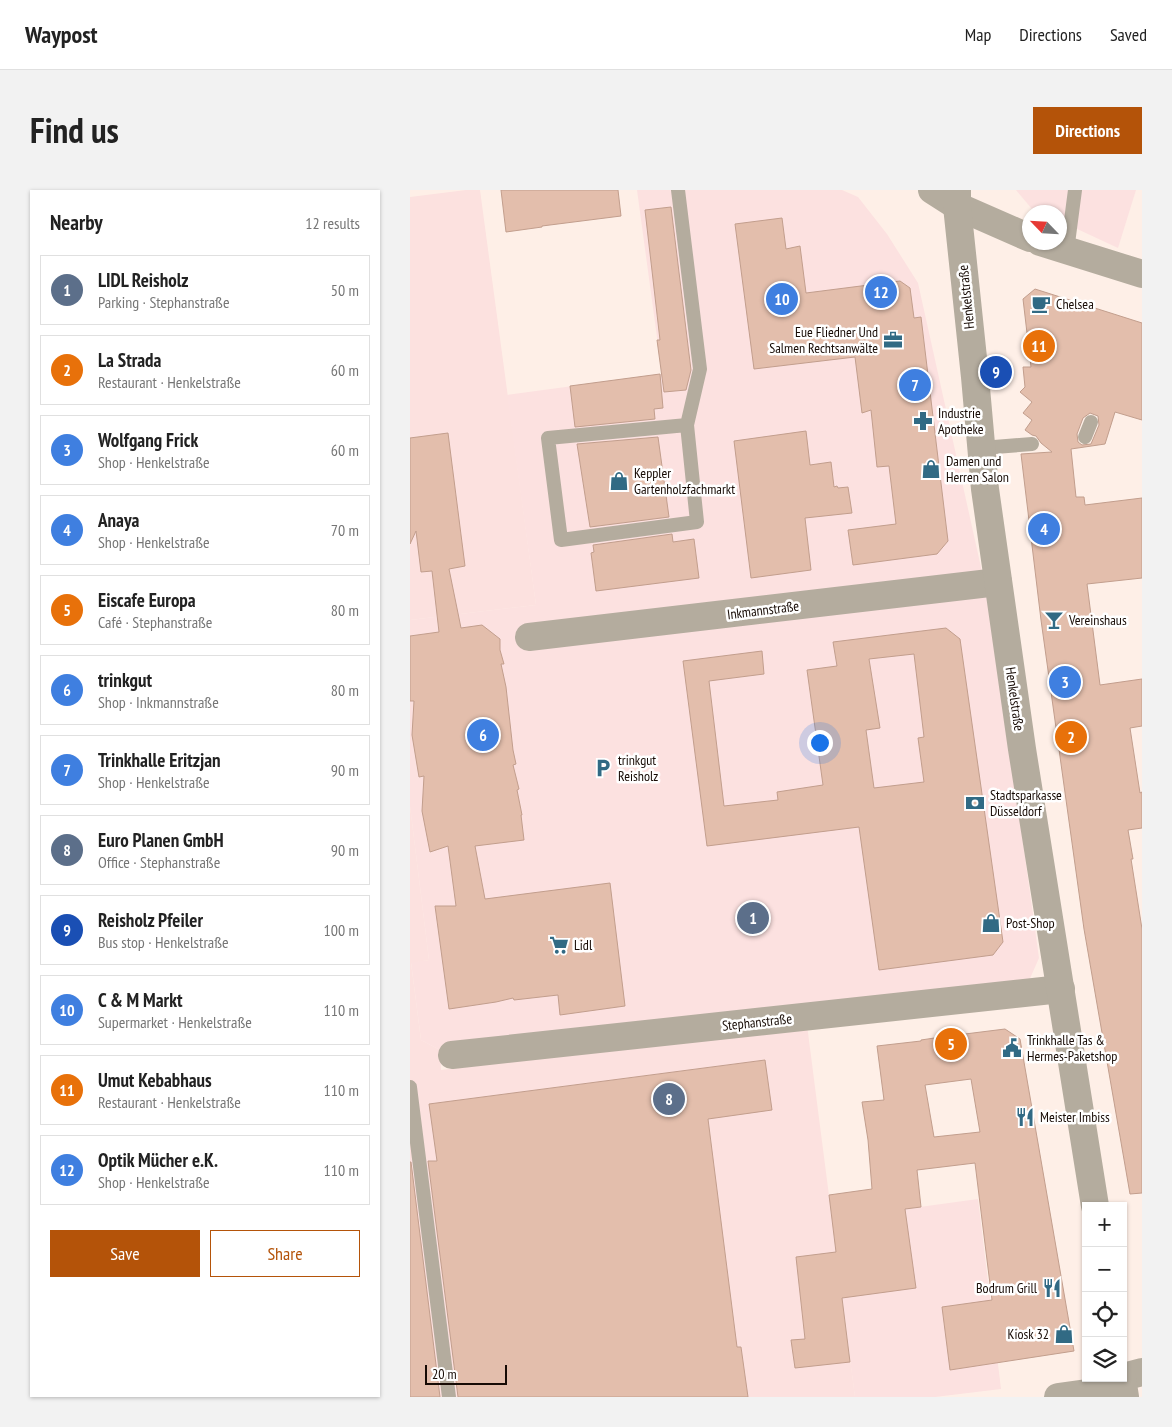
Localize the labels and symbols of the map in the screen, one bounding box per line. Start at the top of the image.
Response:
north arrow [1022,205,1067,250]
street label: Henkelstraße [954,264,978,330]
pin: 12 [865,273,897,311]
pin: 10 [766,280,798,318]
cafe icon: Chelsea [1030,293,1052,315]
place label: Chelsea [1056,295,1094,313]
place label: Eue Fliedner Und Salmen Rechtsanwälte [769,323,878,357]
pin: 11 [1023,327,1055,365]
office icon: Eue Fliedner Und Salmen Rechtsanwälte [882,329,904,351]
pin: 9 [980,353,1012,391]
pin: 7 [899,366,931,404]
place label: Industrie Apotheke [938,404,984,438]
pharmacy icon: Industrie Apotheke [912,410,934,432]
place label: Damen und Herren Salon [946,452,1009,486]
shop icon: Damen und Herren Salon [920,458,942,480]
place label: Keppler Gartenholzfachmarkt [634,464,735,498]
shop icon: Keppler Gartenholzfachmarkt [608,470,630,492]
pin: 4 [1028,510,1060,548]
street label: Inkmannstraße [726,597,800,623]
bar icon: Vereinshaus [1043,609,1065,631]
place label: Vereinshaus [1068,611,1127,629]
pin: 3 [1049,663,1081,701]
street label: Henkelstraße [1002,666,1028,732]
pin: 6 [467,716,499,754]
pin: 2 [1055,718,1087,756]
your location [807,730,833,756]
place label: trinkgut Reisholz [618,751,658,785]
parking icon: trinkgut Reisholz [592,757,614,779]
place label: Stadtsparkasse Düsseldorf [990,786,1062,820]
bank icon: Stadtsparkasse Düsseldorf [964,792,986,814]
pin: 1 [737,899,769,937]
shop icon: Post-Shop [980,912,1002,934]
place label: Post-Shop [1006,914,1055,932]
supermarket icon: Lidl [548,934,570,956]
place label: Lidl [574,936,593,954]
street label: Stephanstraße [721,1009,793,1035]
pin: 5 [935,1025,967,1063]
place label: Trinkhalle Tas & Hermes-Paketshop [1027,1031,1117,1065]
public building icon: Trinkhalle Tas & Hermes-Paketshop [1001,1037,1023,1059]
pin: 8 [653,1080,685,1118]
restaurant icon: Meister Imbiss [1014,1106,1036,1128]
place label: Meister Imbiss [1040,1108,1110,1126]
restaurant icon: Bodrum Grill [1041,1277,1063,1299]
place label: Bodrum Grill [976,1279,1038,1297]
shop icon: Kiosk 32 [1053,1323,1075,1345]
place label: Kiosk 32 [1008,1325,1049,1343]
scale bar [425,1362,508,1385]

